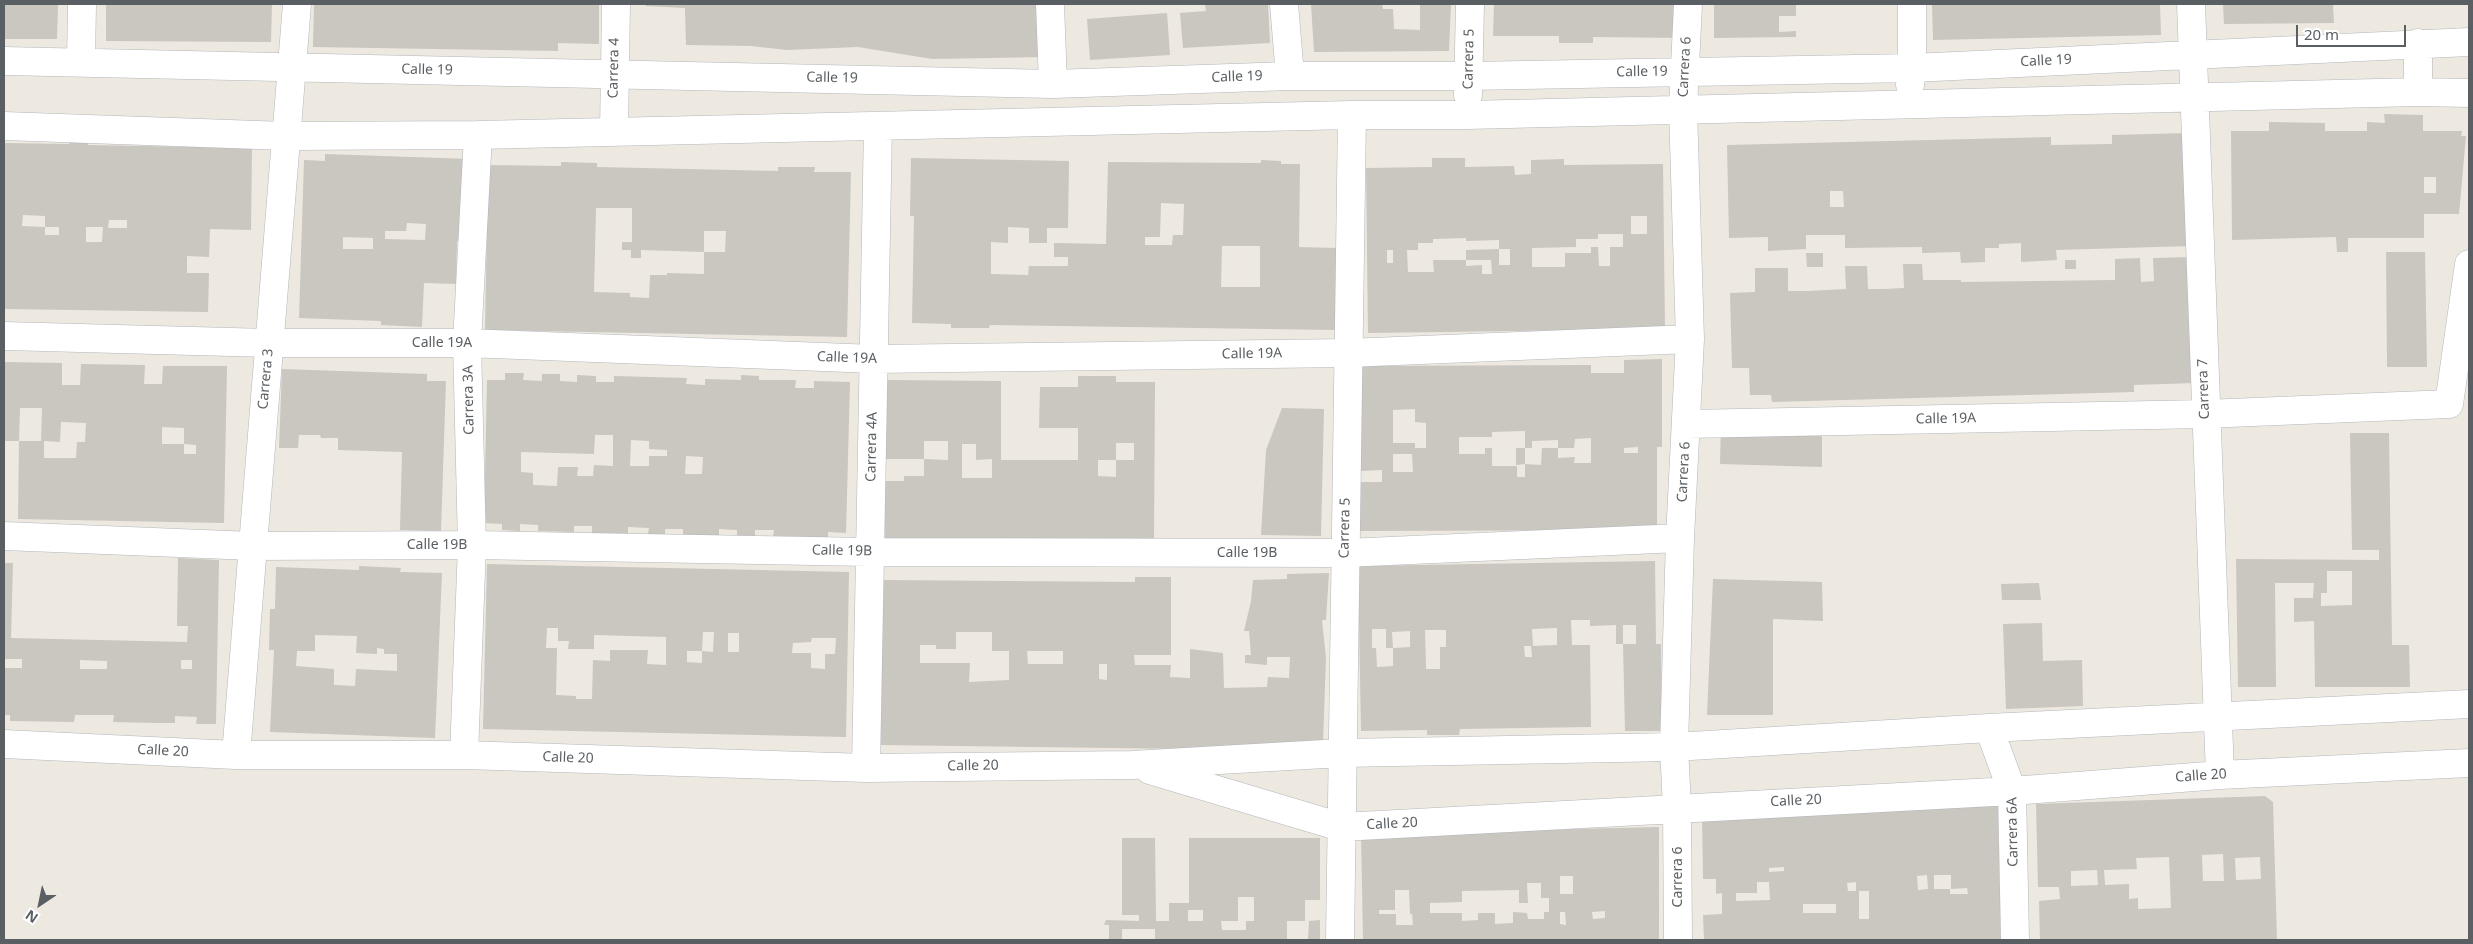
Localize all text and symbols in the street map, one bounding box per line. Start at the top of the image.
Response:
scale bar [2298,15,2408,47]
text: 20 m [2304,24,2339,44]
street label: Carrera 5 [1460,28,1478,90]
street label: Carrera 6 [1675,36,1695,98]
street label: Carrera 4 [605,37,623,99]
street label: Calle 19 [2020,51,2072,71]
street label: Calle 19 [401,61,453,79]
street label: Calle 19 [1616,63,1668,81]
street label: Calle 19 [1211,68,1263,86]
street label: Calle 19 [806,69,858,87]
street label: Calle 19A [412,335,472,351]
street label: Calle 19A [1222,345,1282,363]
street label: Carrera 3 [255,348,277,410]
street label: Calle 19A [817,349,877,367]
street label: Carrera 7 [2195,358,2213,420]
street label: Carrera 3A [460,365,478,435]
street label: Calle 19A [1916,410,1976,428]
street label: Carrera 4A [863,412,881,482]
street label: Carrera 6 [1674,441,1694,503]
street label: Carrera 5 [1336,497,1354,559]
street label: Calle 19B [407,537,467,553]
street label: Calle 19B [812,542,872,560]
street label: Calle 19B [1217,545,1277,561]
street label: Calle 20 [137,741,189,761]
street label: Calle 20 [542,749,594,767]
street label: Calle 20 [947,757,999,775]
street label: Calle 20 [2175,766,2227,786]
street label: Calle 20 [1770,791,1822,811]
street label: Carrera 6A [2004,797,2022,867]
street label: Calle 20 [1366,814,1418,834]
street label: Carrera 6 [1670,847,1686,907]
north arrow [15,879,65,929]
text: N [21,906,41,928]

